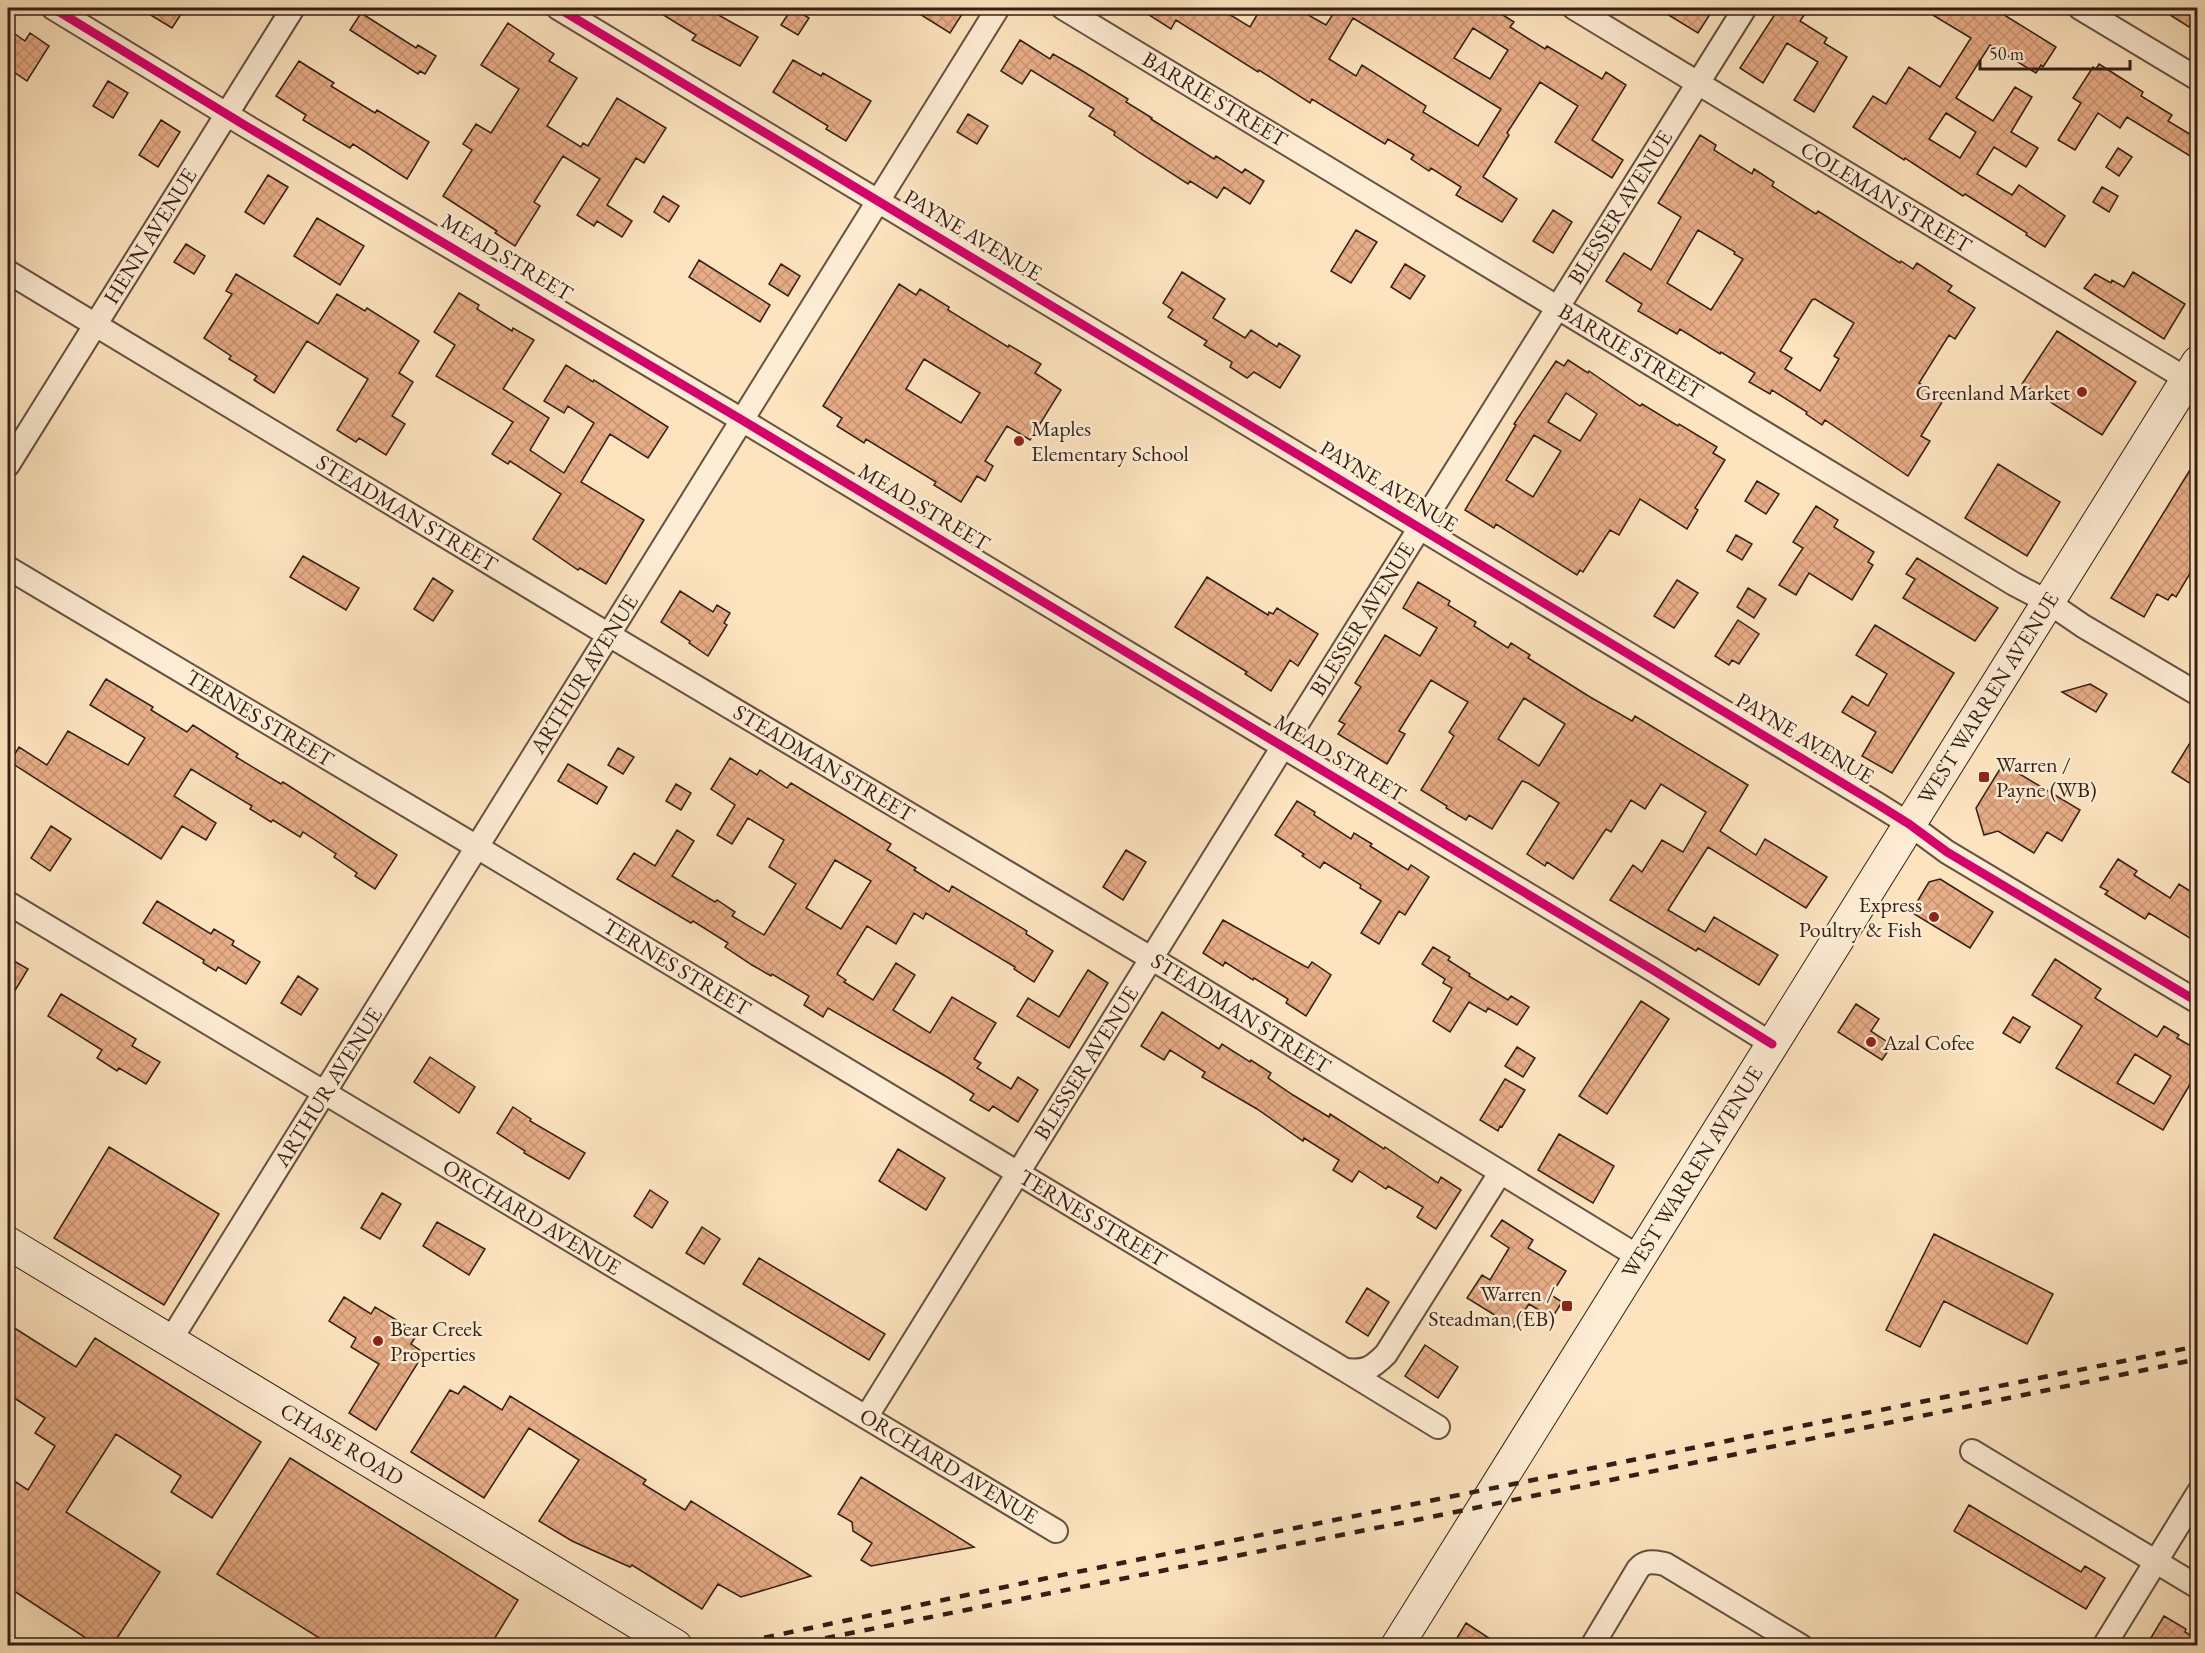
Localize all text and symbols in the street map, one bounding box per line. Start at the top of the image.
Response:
scale bar [1980,33,2130,71]
text: 50 m [1989,42,2024,65]
street label: BARRIE STREET [1137,44,1293,154]
street label: BLESSER AVENUE [1561,124,1679,290]
street label: COLEMAN STREET [1795,134,1977,260]
street label: HENN AVENUE [97,163,203,309]
street label: PAYNE AVENUE [899,182,1047,288]
street label: MEAD STREET [436,206,578,308]
street label: BARRIE STREET [1553,296,1709,406]
place label: Greenland Market [1916,378,2070,407]
marker: Greenland Market [2075,385,2089,399]
place label: Maples Elementary School [1031,414,1189,468]
street label: PAYNE AVENUE [1315,433,1463,539]
marker: Maples Elementary School [1012,434,1026,448]
street label: STEADMAN STREET [311,447,503,579]
street label: MEAD STREET [853,456,995,558]
street label: BLESSER AVENUE [1303,536,1421,702]
street label: WEST WARREN AVENUE [1911,586,2065,810]
street label: ARTHUR AVENUE [523,589,645,760]
street label: TERNES STREET [181,662,339,774]
street label: PAYNE AVENUE [1731,685,1879,791]
street label: STEADMAN STREET [728,697,920,829]
street label: MEAD STREET [1269,707,1411,809]
place label: Warren / Payne (WB) [1996,750,2097,804]
marker: Warren / Payne (WB) [1977,770,1991,784]
place label: Express Poultry & Fish [1799,890,1922,944]
marker: Express Poultry & Fish [1927,910,1941,924]
street label: TERNES STREET [598,911,756,1023]
street label: STEADMAN STREET [1146,946,1336,1080]
street label: BLESSER AVENUE [1027,980,1145,1146]
street label: ARTHUR AVENUE [267,1002,389,1173]
place label: Azal Cofee [1882,1028,1975,1057]
marker: Azal Cofee [1864,1035,1878,1049]
street label: WEST WARREN AVENUE [1615,1060,1769,1284]
street label: ORCHARD AVENUE [437,1152,627,1282]
street label: TERNES STREET [1014,1162,1172,1274]
place label: Warren / Steadman (EB) [1428,1279,1555,1333]
marker: Warren / Steadman (EB) [1560,1299,1574,1313]
place label: Bear Creek Properties [390,1314,483,1368]
marker: Bear Creek Properties [371,1334,385,1348]
street label: CHASE ROAD [275,1396,409,1492]
street label: ORCHARD AVENUE [854,1401,1044,1531]

